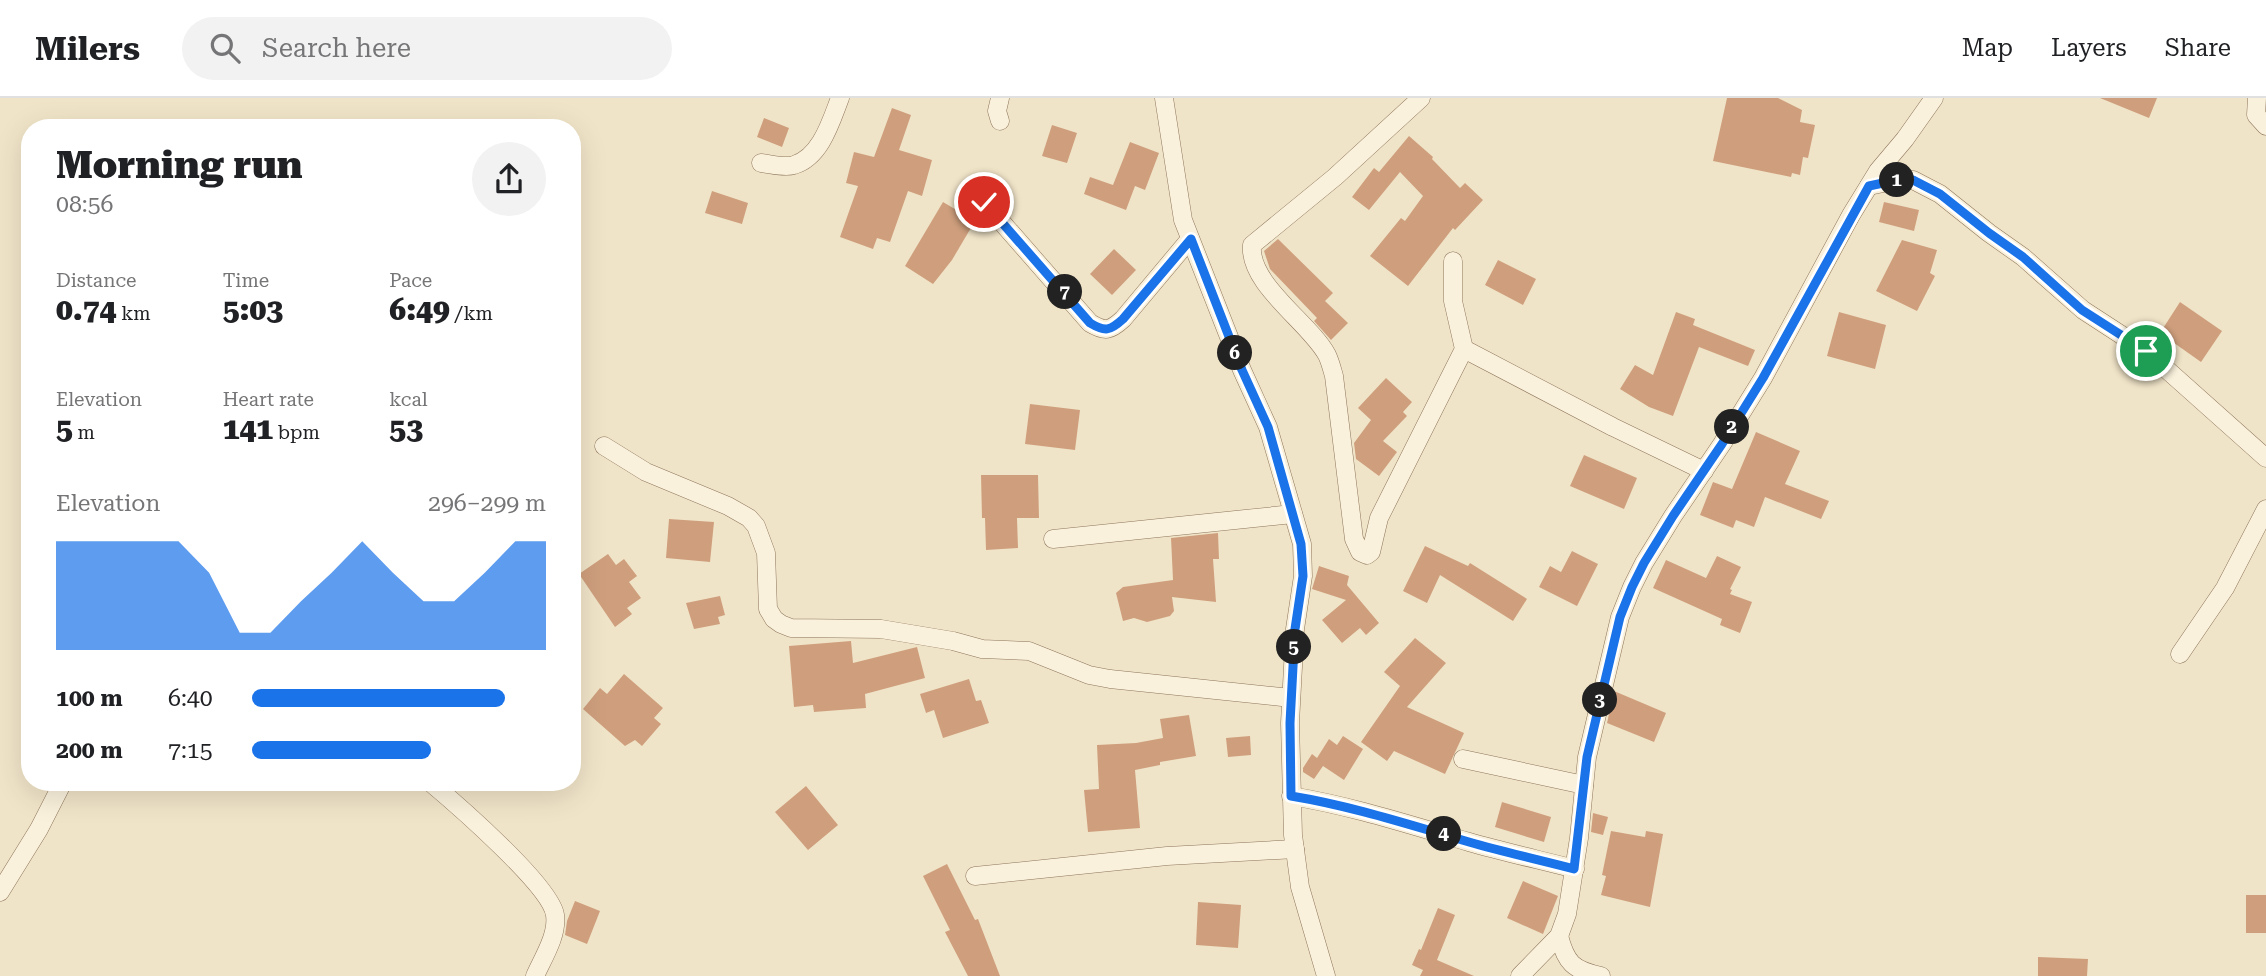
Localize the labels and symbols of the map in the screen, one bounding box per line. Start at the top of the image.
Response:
pin: 1 [1880,162,1914,198]
pin [954,172,1014,232]
pin: 7 [1048,274,1082,310]
pin [2116,321,2176,381]
pin: 6 [1218,336,1252,370]
pin: 2 [1714,410,1750,444]
pin: 5 [1276,630,1312,664]
pin: 3 [1582,682,1618,718]
pin: 4 [1426,816,1462,852]

